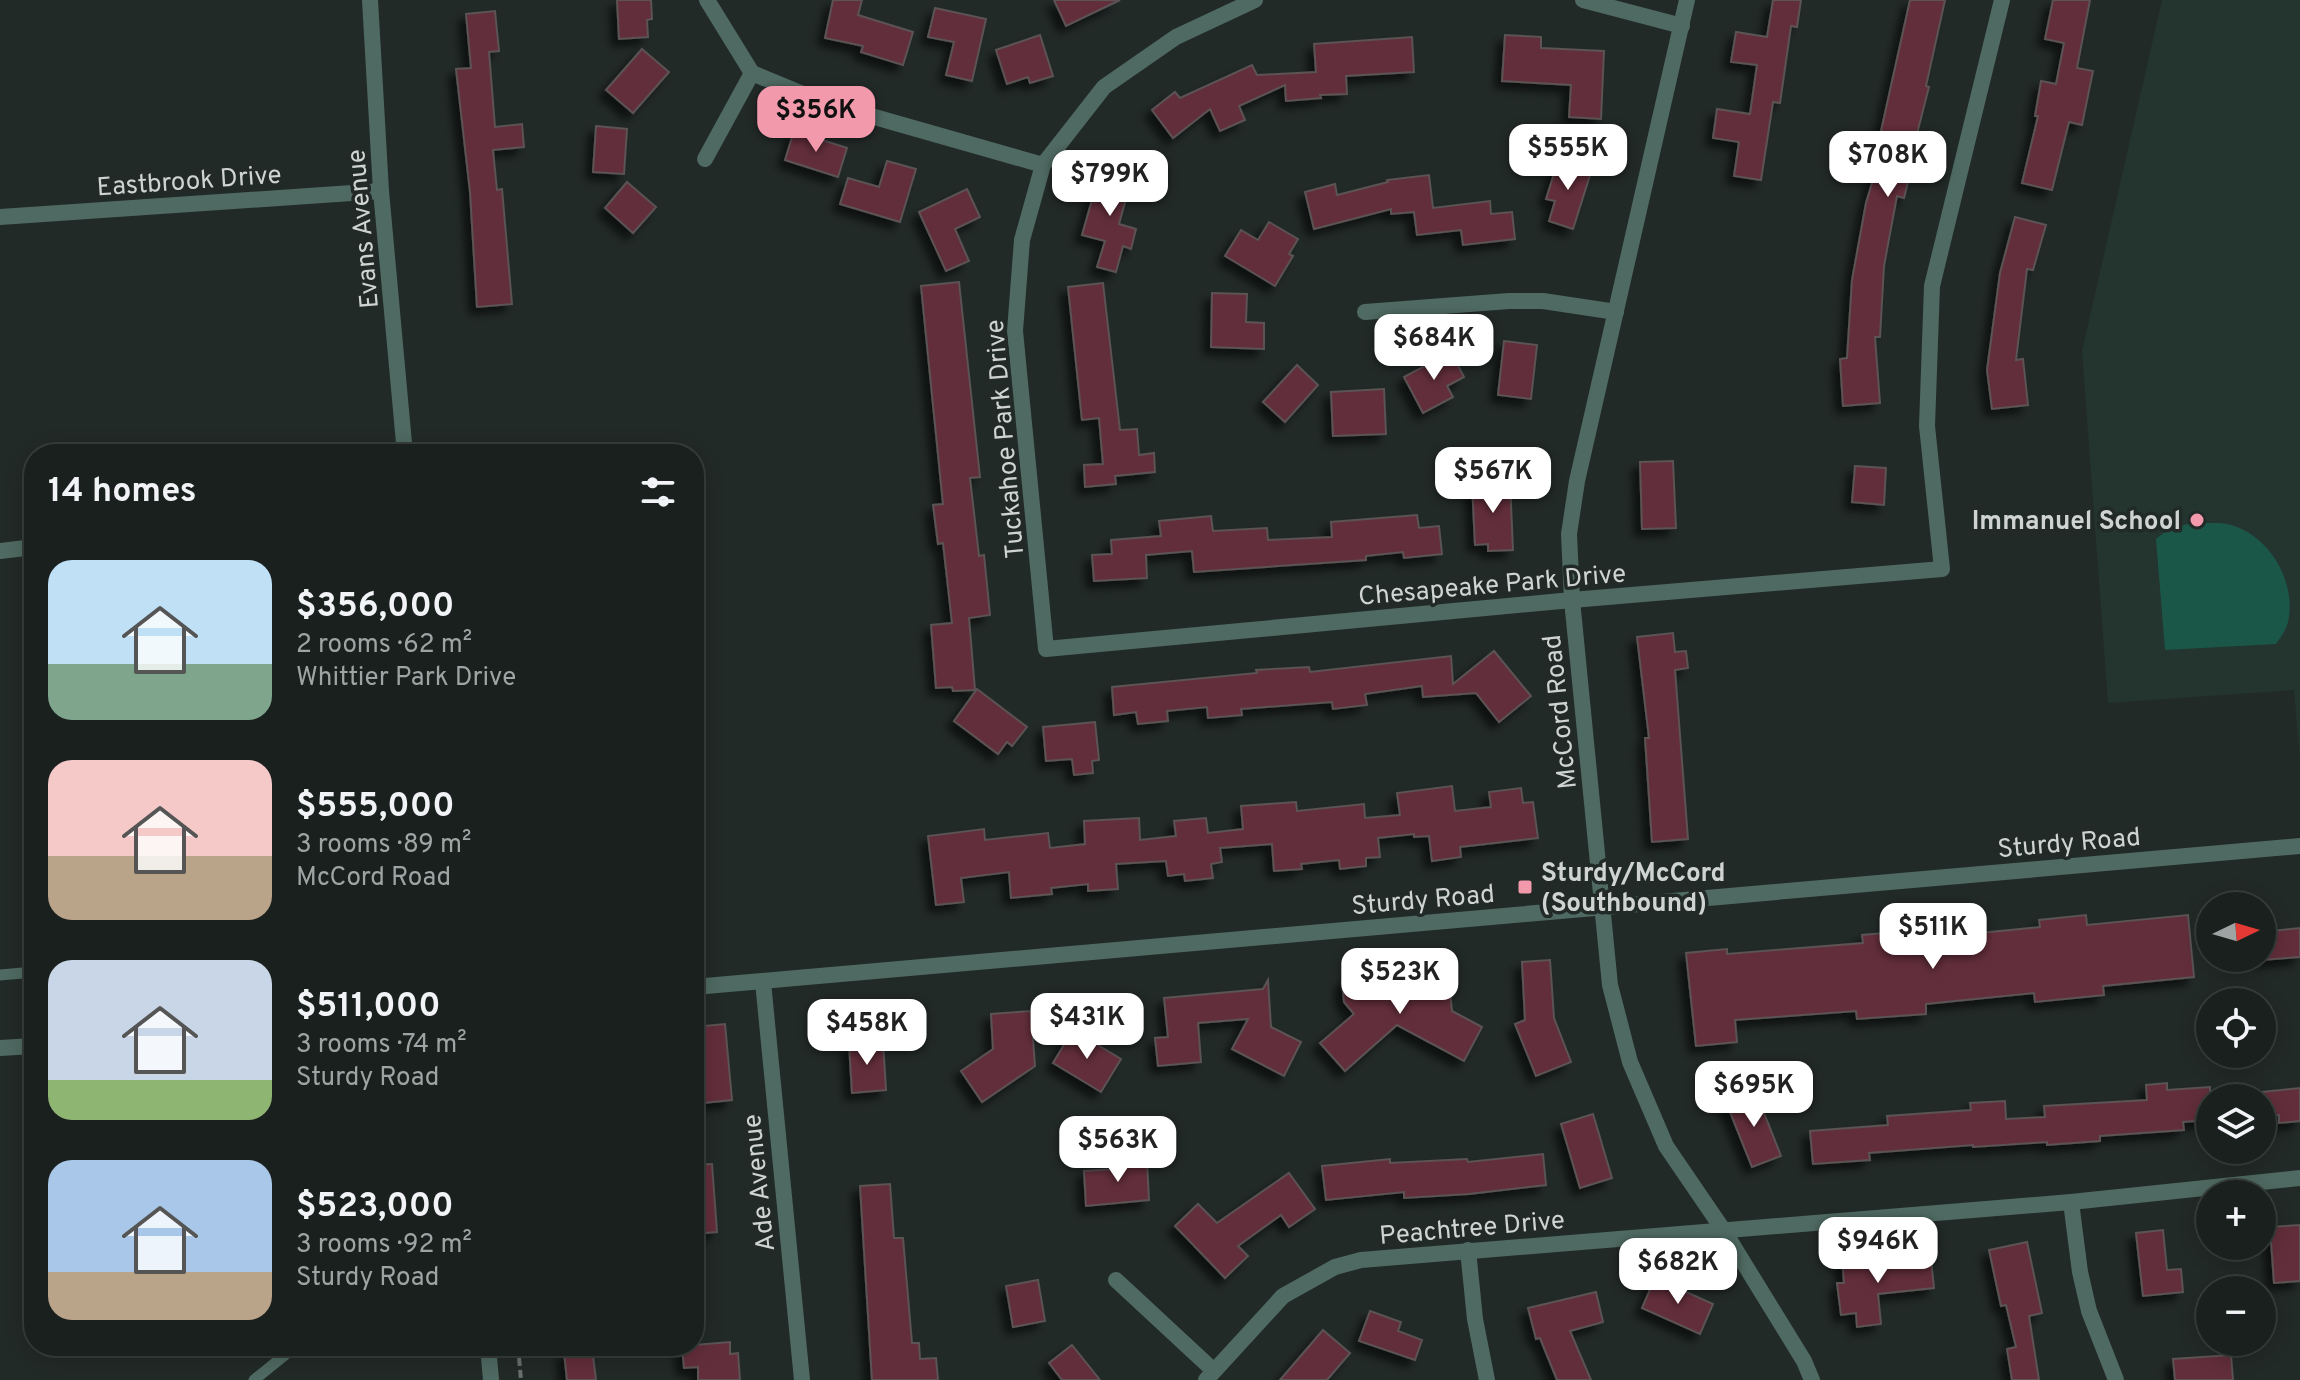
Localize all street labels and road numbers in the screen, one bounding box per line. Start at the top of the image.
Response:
street label: Evans Avenue [341,148,388,310]
street label: Eastbrook Drive [96,160,283,205]
street label: Tuckahoe Park Drive [980,318,1033,560]
street label: Chesapeake Park Drive [1357,558,1627,615]
street label: McCord Road [1537,633,1586,791]
street label: Sturdy Road [1996,822,2142,867]
street label: Sturdy Road [1350,879,1496,924]
street label: Ade Avenue [737,1112,784,1253]
street label: Peachtree Drive [1378,1205,1566,1254]

